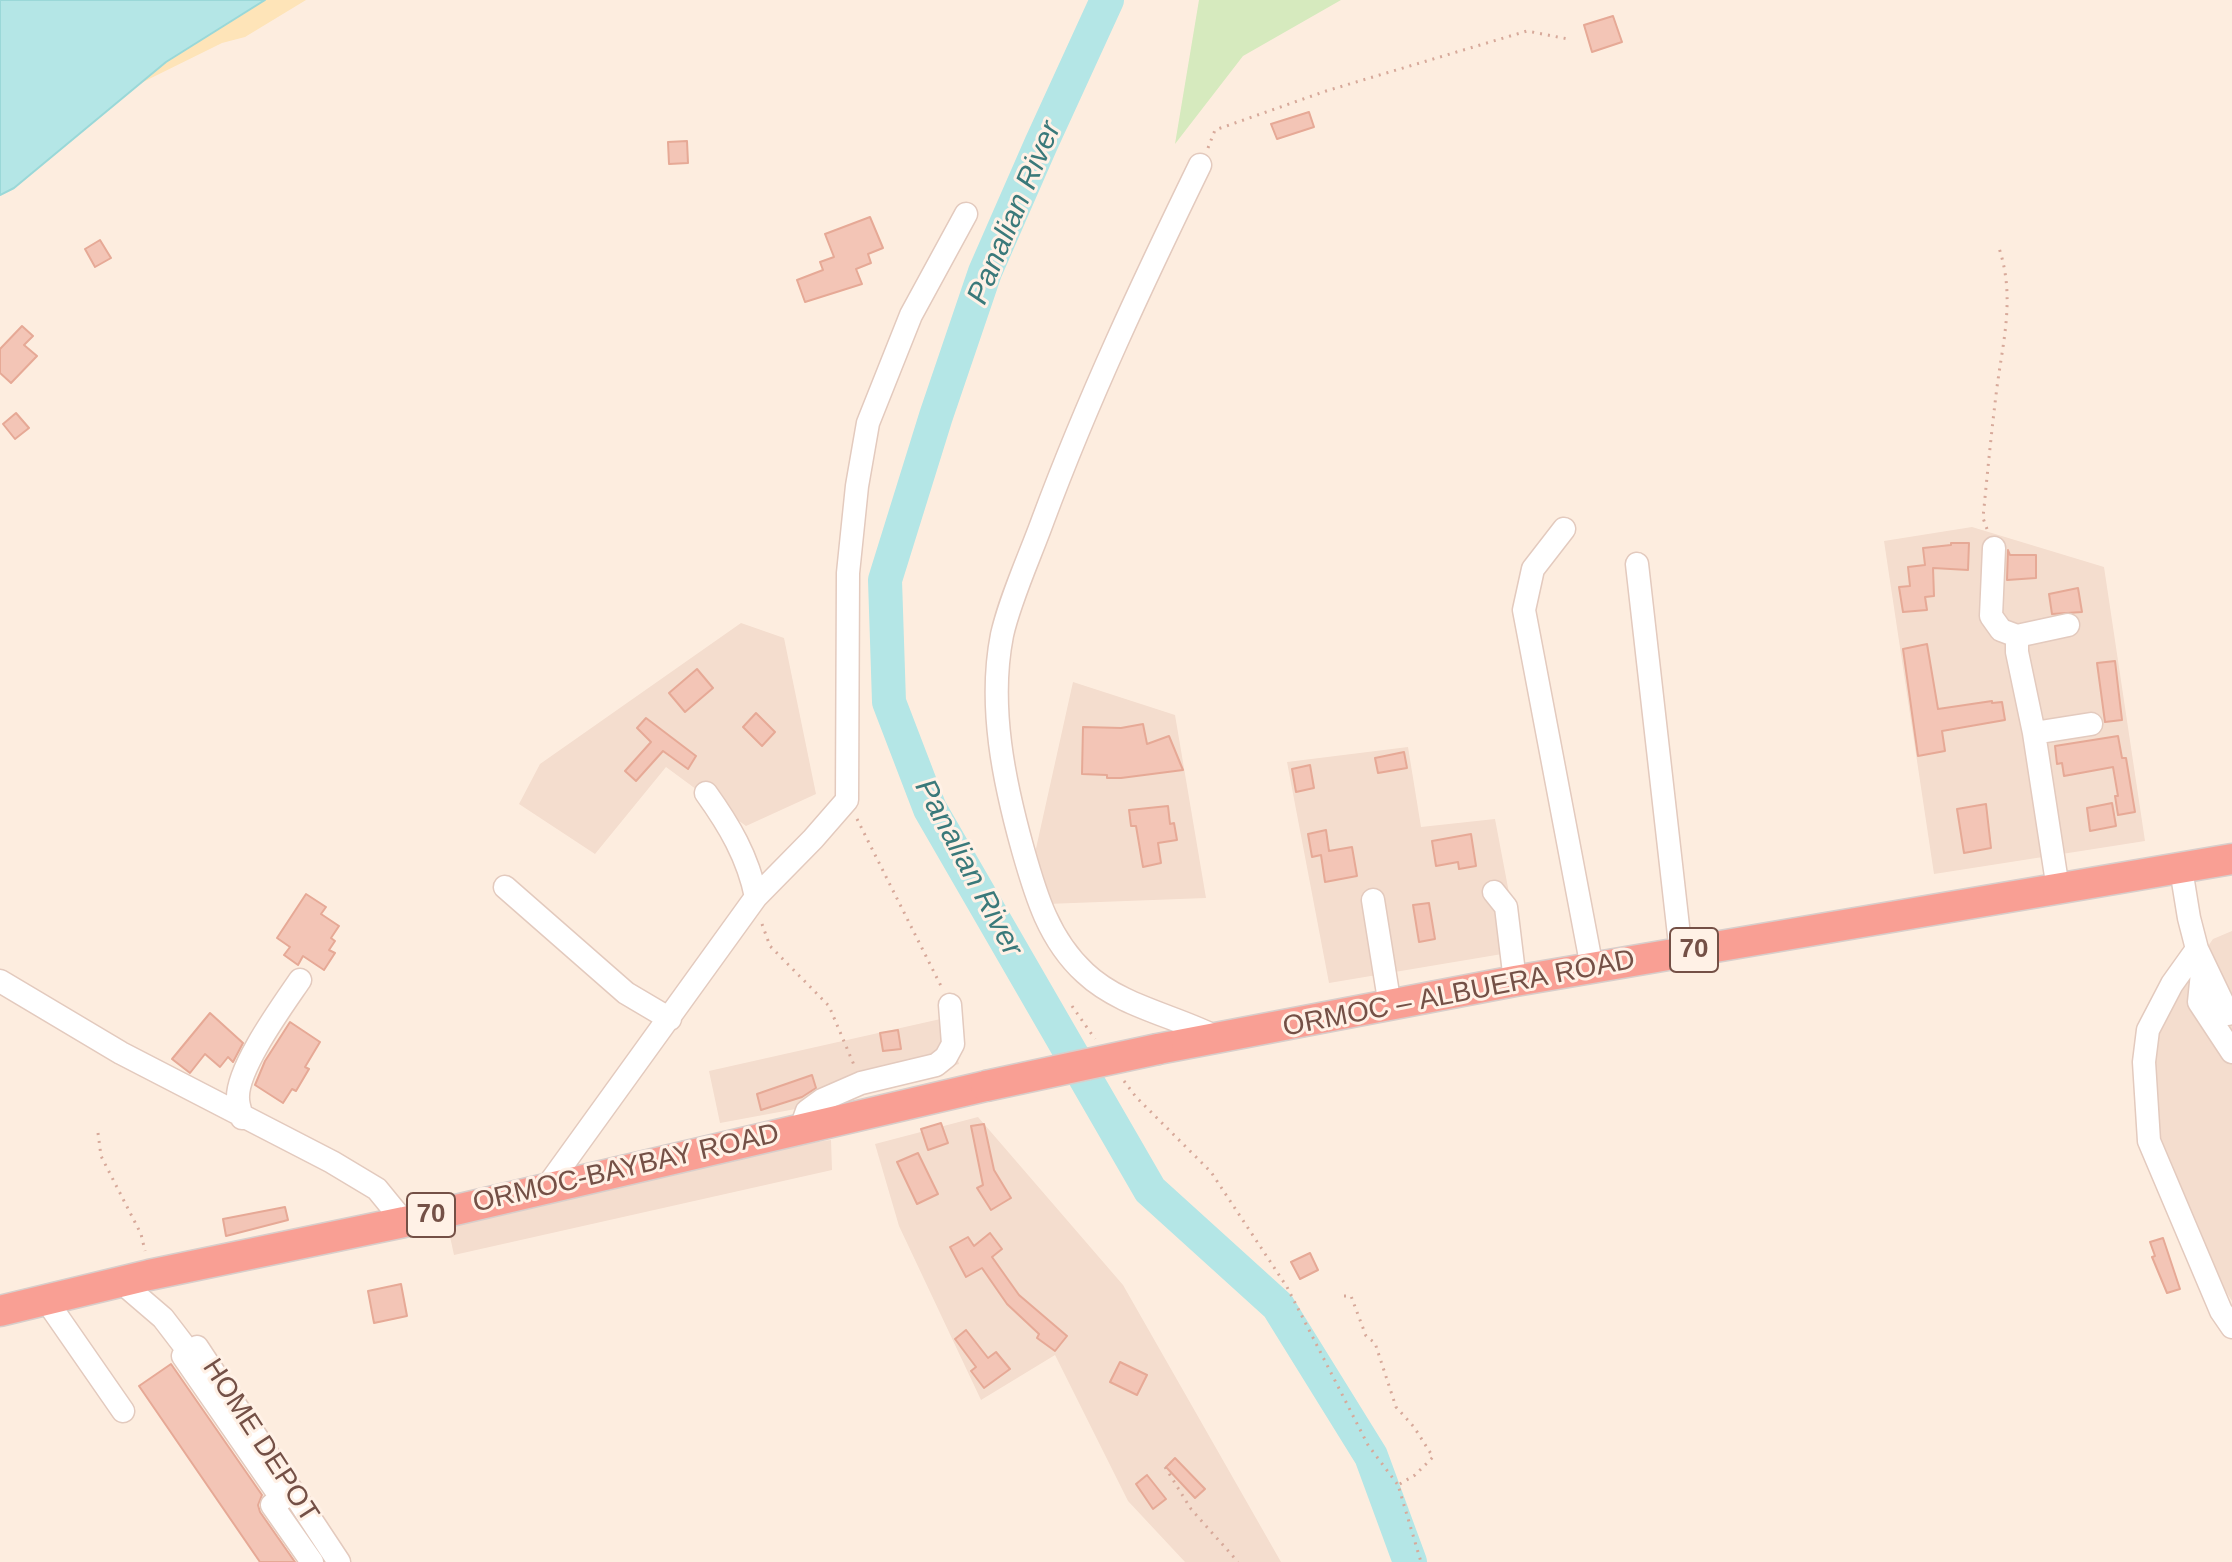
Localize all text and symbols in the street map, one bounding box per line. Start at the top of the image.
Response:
water label: Panalian River [960,116,1070,310]
water label: Panalian River [906,773,1030,963]
road number: 70 [1670,928,1718,972]
street label: ORMOC – ALBUERA ROAD [1280,943,1638,1045]
street label: ORMOC-BAYBAY ROAD [470,1117,782,1221]
road number: 70 [407,1193,455,1237]
street label: HOME DEPOT [195,1353,325,1529]

